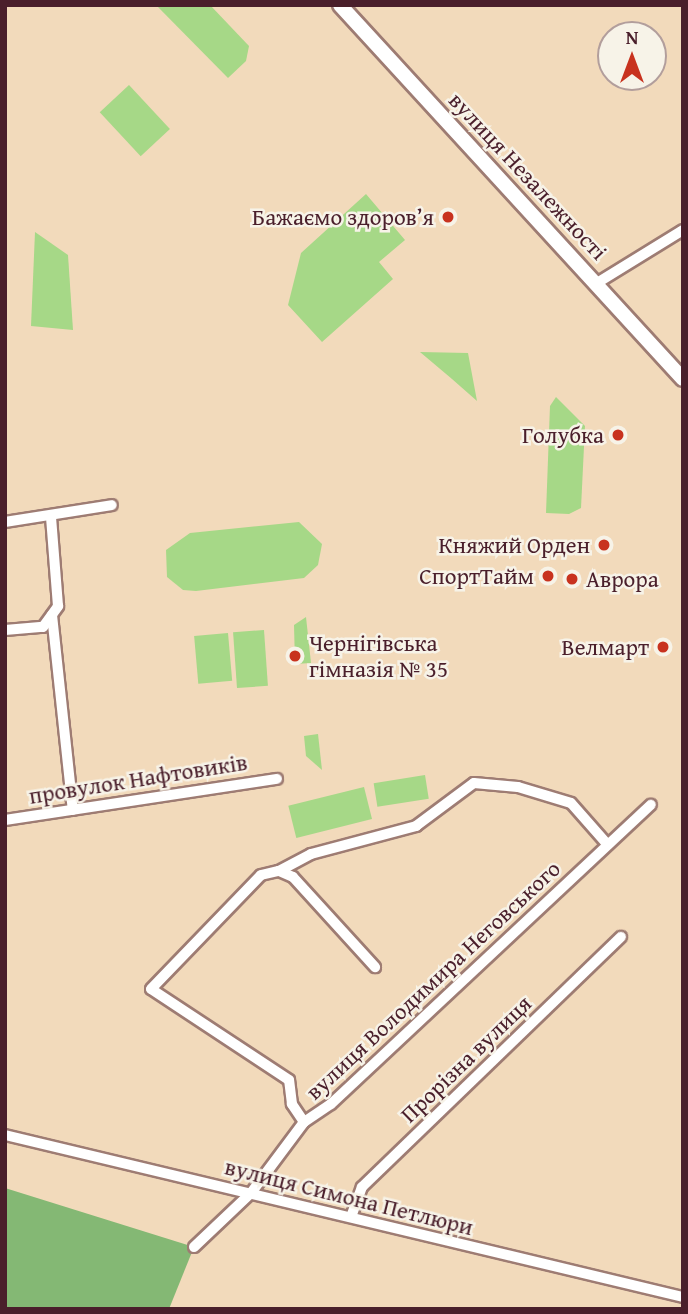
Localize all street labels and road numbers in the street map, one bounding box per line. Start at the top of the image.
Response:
street label: вулиця Незалежності [443,86,613,266]
street label: провулок Нафтовиків [27,748,249,810]
street label: вулиця Володимира Неговського [300,855,566,1105]
street label: Прорізна вулиця [395,990,537,1128]
street label: вулиця Симона Петлюри [222,1153,476,1241]

